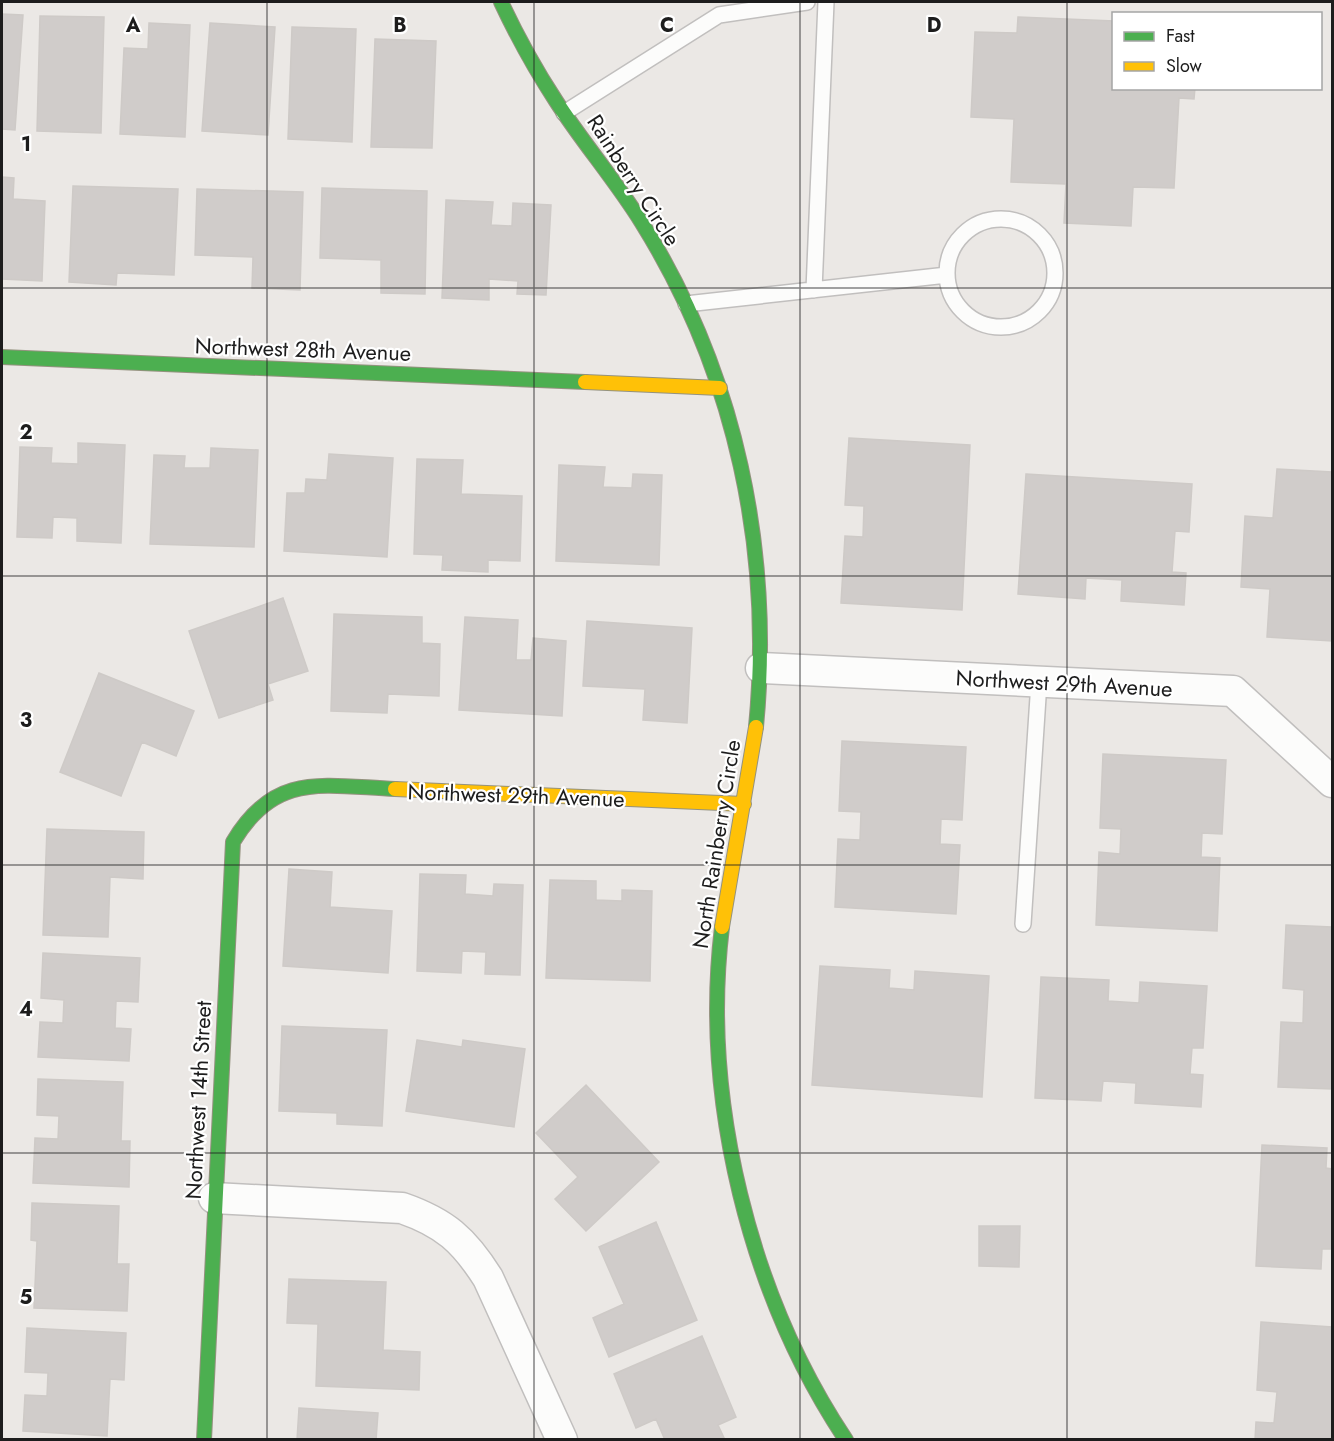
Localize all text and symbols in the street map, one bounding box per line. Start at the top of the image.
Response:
text: A [125,11,141,40]
text: B [393,11,407,40]
text: C [660,11,674,40]
text: D [927,11,941,40]
legend [1112,12,1322,90]
text: Fast [1166,23,1195,49]
text: Slow [1166,53,1203,79]
street label: Rainberry Circle [579,108,689,252]
text: 1 [21,130,31,159]
street label: Northwest 28th Avenue [194,329,412,369]
text: 2 [19,418,33,447]
street label: Northwest 29th Avenue [955,661,1173,705]
text: 3 [20,706,32,735]
street label: North Rainberry Circle [684,737,748,951]
street label: Northwest 29th Avenue [407,775,625,815]
text: 4 [19,995,33,1024]
street label: Northwest 14th Street [177,999,219,1200]
text: 5 [20,1283,33,1312]

